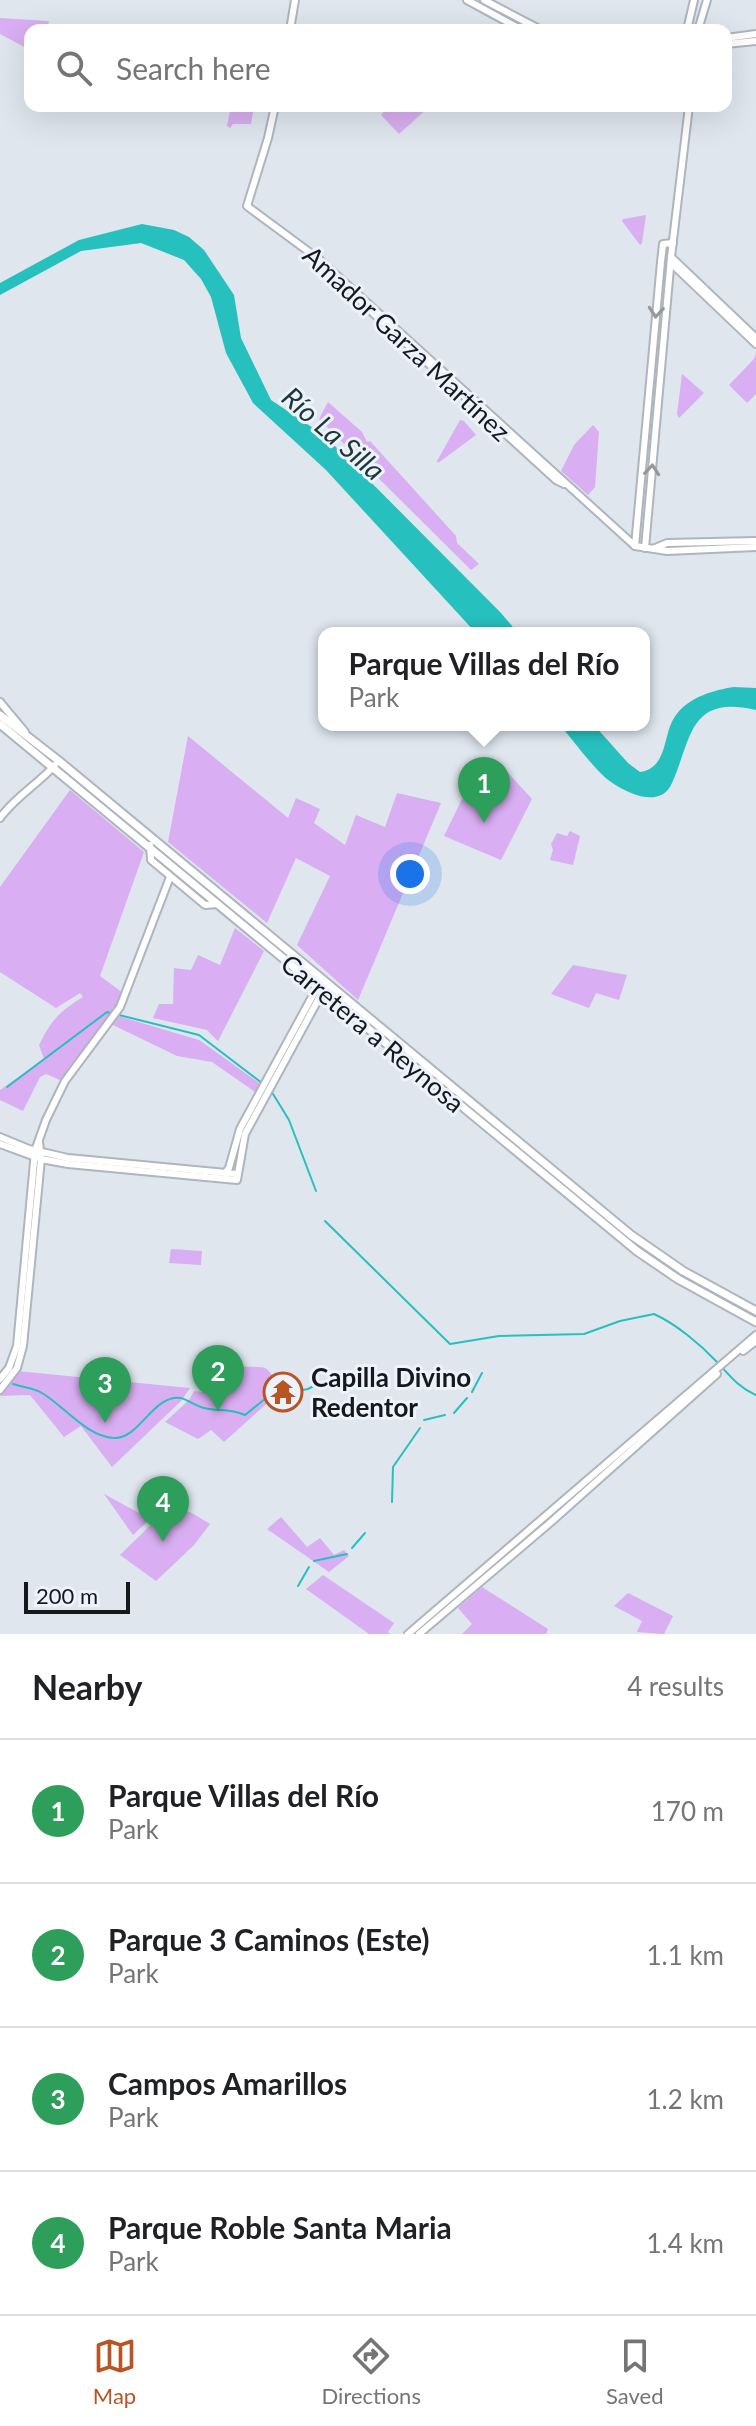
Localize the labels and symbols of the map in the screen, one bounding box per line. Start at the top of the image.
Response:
street label: Amador Garza Martínez [297,239,517,447]
one-way arrow [648,306,665,319]
water label: Río La Silla [276,379,392,487]
one-way arrow [644,463,661,476]
pin: 1 [458,757,510,823]
your location [390,854,430,894]
street label: Carretera a Reynosa [275,947,471,1119]
pin: 2 [192,1345,244,1411]
pin: 3 [79,1357,131,1423]
place label: Capilla Divino Redentor [311,1361,471,1423]
temple icon: Capilla Divino Redentor [262,1371,304,1413]
pin: 4 [137,1476,189,1542]
scale bar [24,1578,130,1614]

